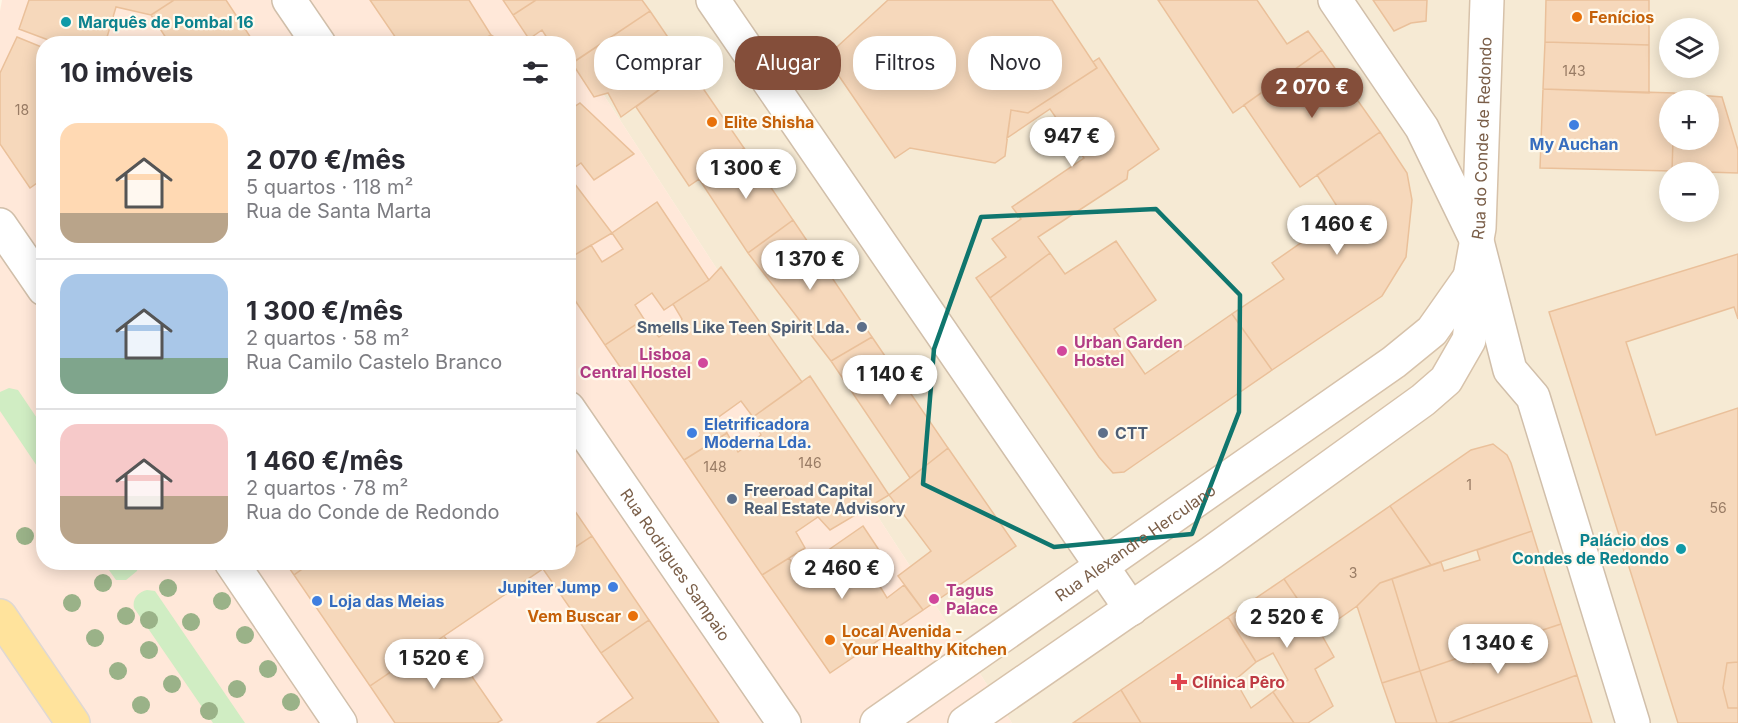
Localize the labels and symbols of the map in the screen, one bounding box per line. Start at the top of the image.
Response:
place label: Fenícios [1589,7,1654,27]
marker: Fenícios [1570,10,1584,24]
place label: Marquês de Pombal 16 [78,12,254,32]
marker: Marquês de Pombal 16 [59,15,73,29]
street label: Rua do Conde de Redondo [1467,37,1496,241]
house number: 143 [1562,62,1586,79]
pin: 2 070 € [1257,68,1367,119]
house number: 18 [15,101,29,118]
place label: Elite Shisha [724,112,814,132]
marker: Elite Shisha [705,115,719,129]
pin: 947 € [1030,117,1114,168]
marker: My Auchan [1567,118,1581,132]
place label: My Auchan [1529,134,1619,154]
pin: 1 300 € [691,149,801,200]
pin: 1 460 € [1282,205,1392,256]
pin: 1 370 € [755,240,865,291]
place label: Smells Like Teen Spirit Lda. [637,317,850,337]
marker: Smells Like Teen Spirit Lda. [855,320,869,334]
place label: Urban Garden Hostel [1074,332,1183,370]
place label: Lisboa Central Hostel [580,344,691,382]
marker: Urban Garden Hostel [1055,344,1069,358]
pin: 1 140 € [835,355,945,406]
marker: Lisboa Central Hostel [696,356,710,370]
place label: Eletrificadora Moderna Lda. [704,414,812,452]
place label: CTT [1115,423,1149,443]
marker: Eletrificadora Moderna Lda. [685,426,699,440]
marker: CTT [1096,426,1110,440]
house number: 146 [798,454,822,471]
house number: 148 [703,458,727,475]
house number: 1 [1466,476,1472,493]
place label: Freeroad Capital Real Estate Advisory [744,480,906,518]
street label: Rua Alexandre Herculano [1051,480,1219,606]
street label: Rua Rodrigues Sampaio [616,485,735,645]
marker: Freeroad Capital Real Estate Advisory [725,492,739,506]
house number: 56 [1709,499,1727,516]
place label: Palácio dos Condes de Redondo [1512,530,1669,568]
marker: Palácio dos Condes de Redondo [1674,542,1688,556]
pin: 2 460 € [787,549,897,600]
house number: 3 [1349,564,1357,581]
place label: Jupiter Jump [498,577,601,597]
marker: Jupiter Jump [606,580,620,594]
place label: Tagus Palace [946,580,998,618]
place label: Loja das Meias [329,591,444,611]
marker: Tagus Palace [927,592,941,606]
marker: Loja das Meias [310,594,324,608]
pin: 2 520 € [1232,598,1342,649]
place label: Vem Buscar [527,606,621,626]
marker: Vem Buscar [626,609,640,623]
place label: Local Avenida - Your Healthy Kitchen [842,621,1007,659]
pin: 1 340 € [1443,624,1553,675]
marker: Local Avenida - Your Healthy Kitchen [823,633,837,647]
pin: 1 520 € [379,639,489,690]
place label: Clínica Pêro [1192,672,1285,692]
marker: Clínica Pêro [1170,673,1188,691]

